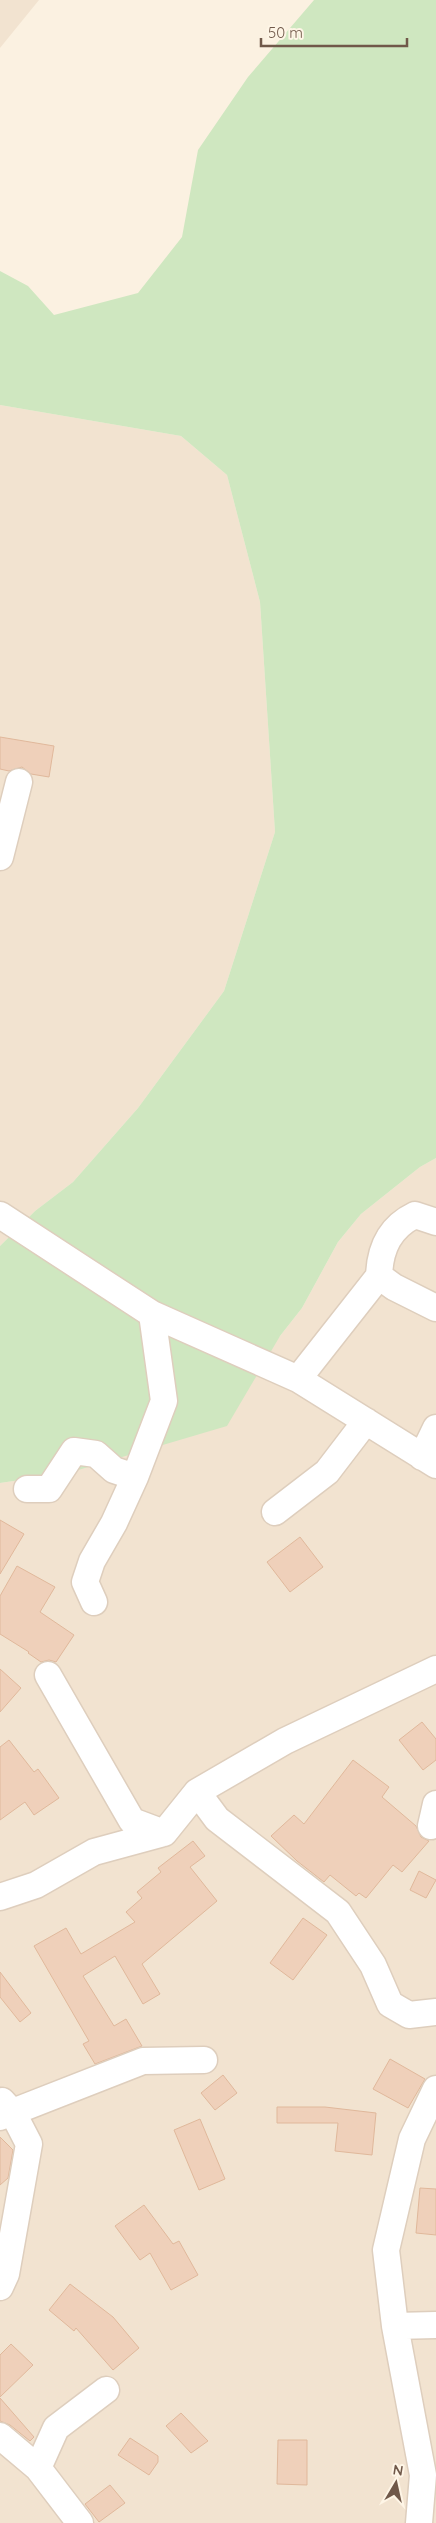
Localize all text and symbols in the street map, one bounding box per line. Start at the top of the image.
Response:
scale bar [261,15,407,47]
text: 50 m [268,23,303,42]
north arrow [371,2458,421,2508]
text: N [392,2460,405,2480]

